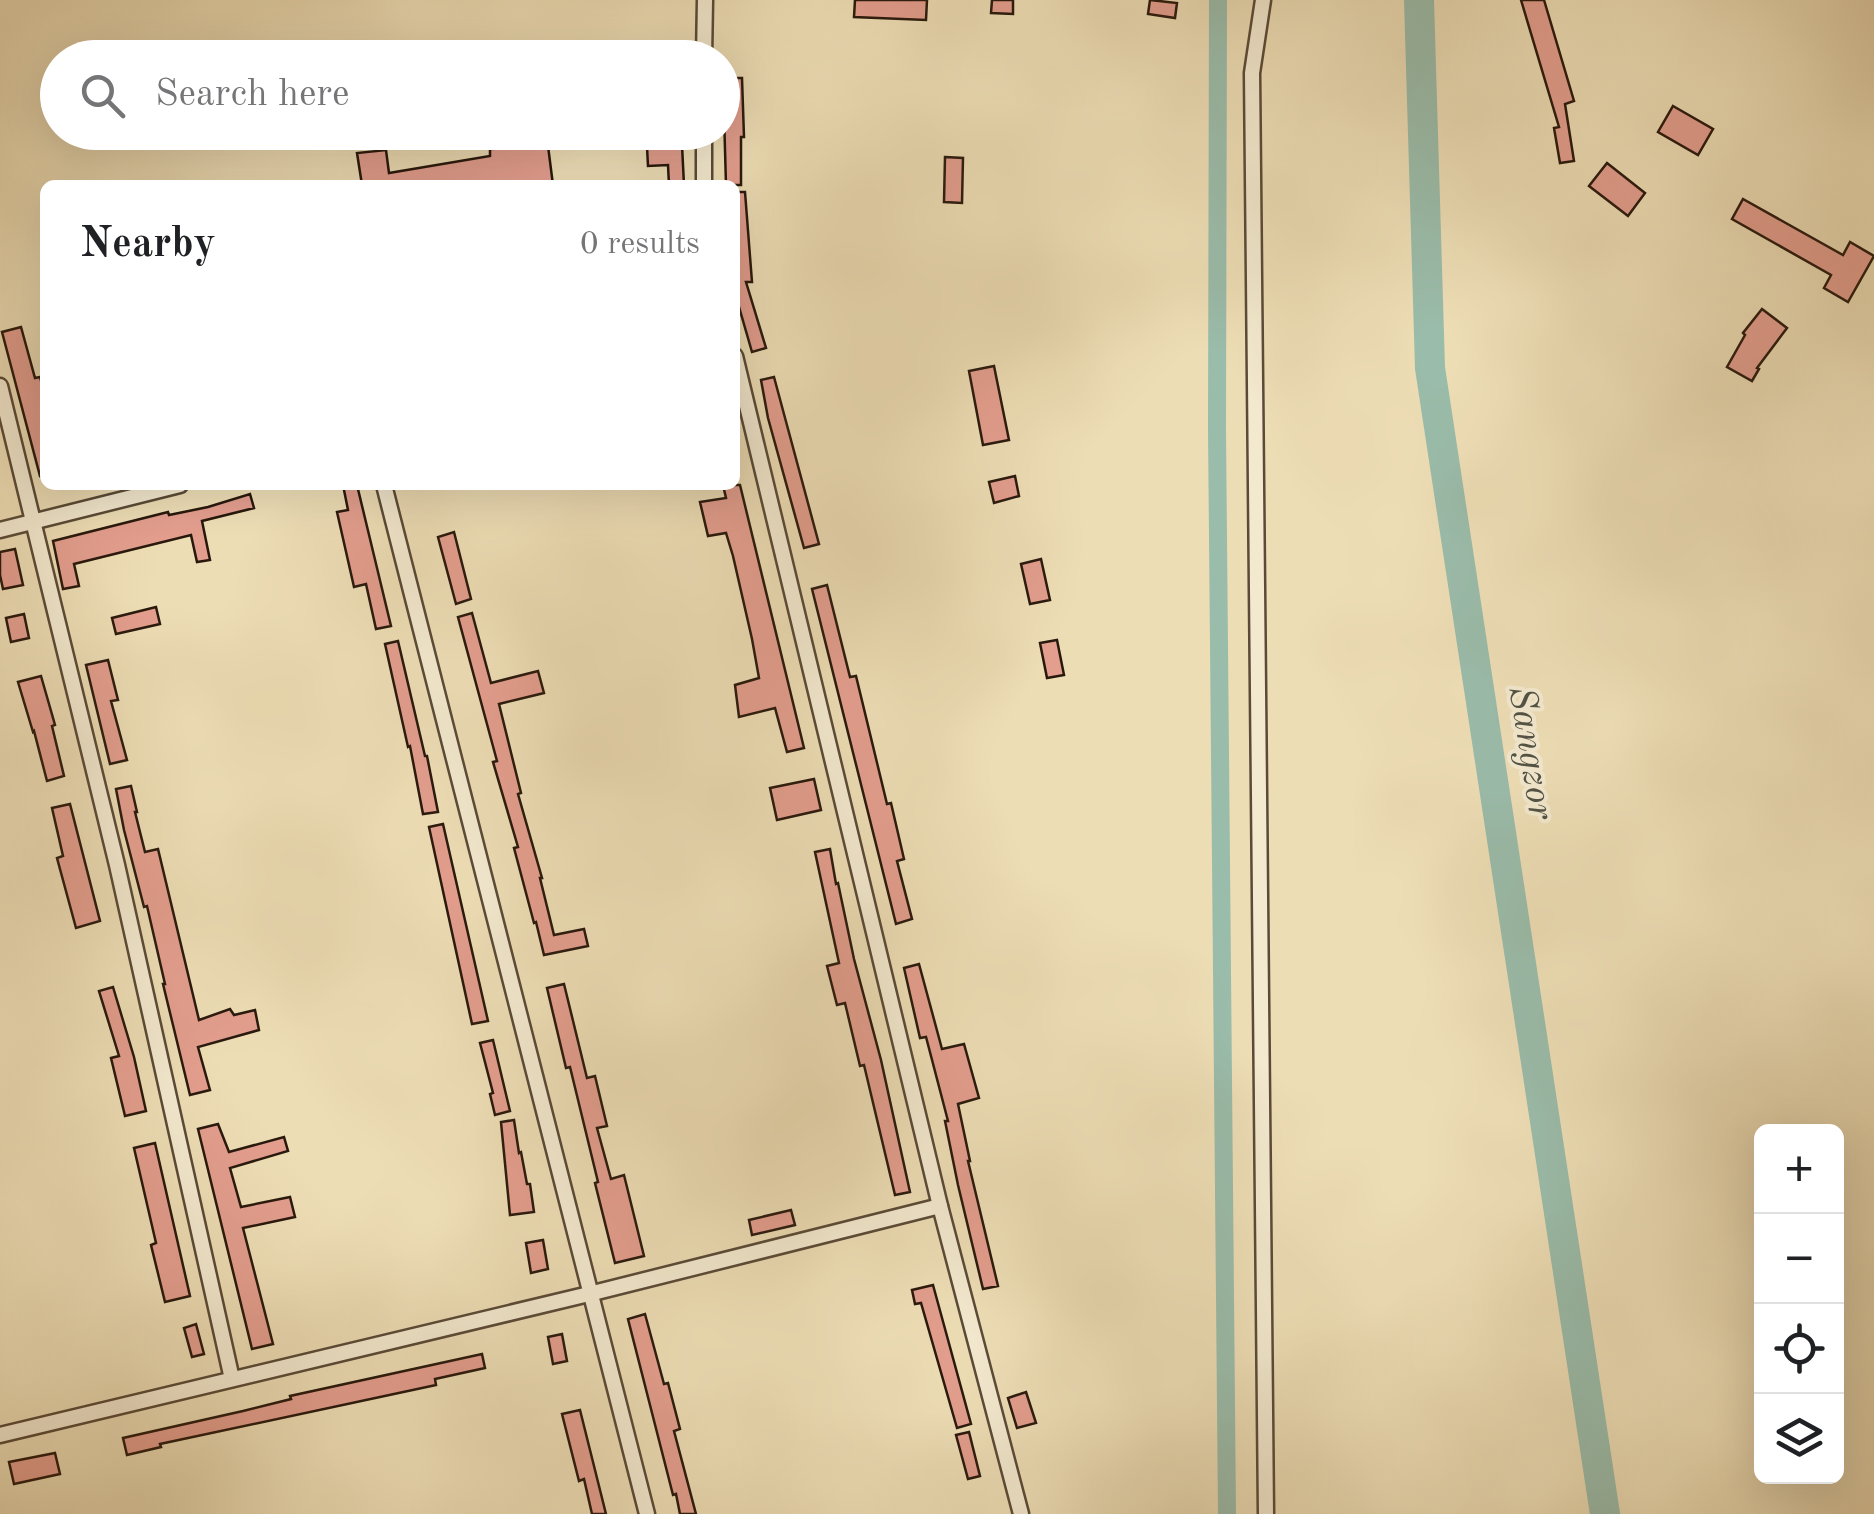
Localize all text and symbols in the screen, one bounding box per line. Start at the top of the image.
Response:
search box [40,40,740,150]
icon: search [75,68,130,123]
text: Search here [155,76,350,114]
text: Nearby [80,224,216,266]
text: 0 results [580,229,700,261]
water label: Sangzor [1501,684,1559,823]
map controls [1754,1124,1844,1484]
button: + [1754,1124,1844,1214]
button: − [1754,1214,1844,1304]
button: locate [1754,1304,1844,1394]
button: layers [1754,1394,1844,1484]

